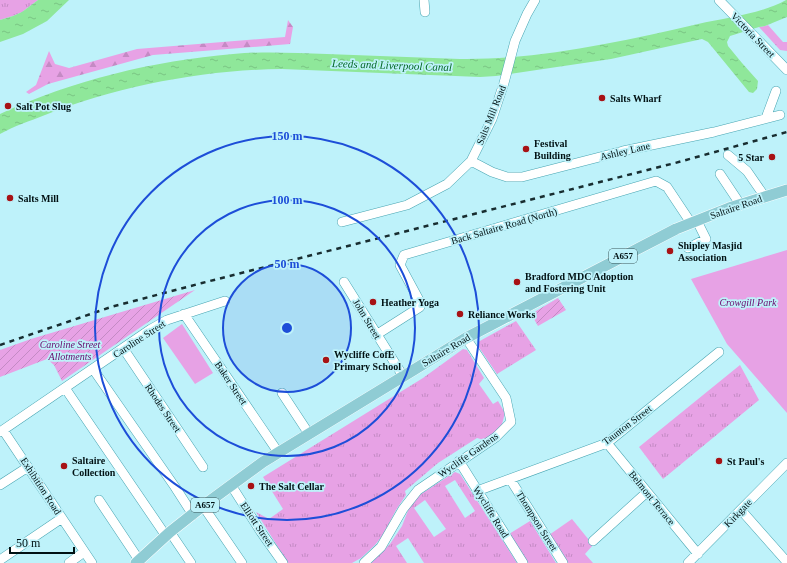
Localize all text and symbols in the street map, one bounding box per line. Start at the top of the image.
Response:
street label: Victoria Street [729,10,777,60]
water label: Leeds and Liverpool Canal [331,57,452,73]
street label: Salts Mill Road [474,84,508,146]
marker: Salts Wharf [597,93,607,103]
place label: Salts Wharf [610,93,662,104]
marker: Salt Pot Slug [3,101,13,111]
place label: Salt Pot Slug [16,101,71,112]
text: 150 m [272,129,303,143]
place label: Festival Building [534,138,571,161]
street label: Ashley Lane [599,140,652,162]
marker: Festival Building [521,144,531,154]
place label: 5 Star [738,152,765,163]
marker: 5 Star [767,152,777,162]
marker: Salts Mill [5,193,15,203]
place label: Salts Mill [18,193,59,204]
text: 100 m [272,193,303,207]
street label: Saltaire Road [709,193,763,221]
street label: Back Saltaire Road (North) [450,206,559,247]
place label: Shipley Masjid Association [678,240,743,263]
marker: Shipley Masjid Association [665,246,675,256]
road number: A657 [609,249,637,263]
text: 50 m [275,257,300,271]
place label: Bradford MDC Adoption and Fostering Unit [525,271,634,294]
marker: Bradford MDC Adoption and Fostering Unit [512,277,522,287]
street label: John Street [351,297,383,341]
marker: Heather Yoga [368,297,378,307]
place label: Heather Yoga [381,297,439,308]
park label: Crowgill Park [719,297,777,308]
marker: Reliance Works [455,309,465,319]
place label: Reliance Works [468,309,535,320]
street label: Caroline Street [111,318,167,360]
centre of rings [280,321,294,335]
street label: Saltaire Road [420,331,472,369]
park label: Caroline Street Allotments [40,339,101,362]
place label: Wycliffe CofE Primary School [334,349,401,372]
marker: Wycliffe CofE Primary School [321,355,331,365]
street label: Baker Street [213,359,250,407]
street label: Rhodes Street [143,382,183,434]
street label: Taunton Street [600,403,654,447]
street label: Wycliffe Gardens [436,430,500,480]
street label: Exhibition Road [18,455,64,517]
place label: Saltaire Collection [72,455,116,478]
marker: St Paul's [714,456,724,466]
place label: St Paul's [727,456,765,467]
marker: Saltaire Collection [59,461,69,471]
street label: Belmont Terrace [627,469,678,528]
marker: The Salt Cellar [246,481,256,491]
place label: The Salt Cellar [259,481,325,492]
street label: Wycliffe Road [471,484,511,540]
street label: Thompson Street [514,489,560,553]
street label: Kirkgate [722,496,754,529]
road number: A657 [191,498,219,512]
street label: Elliott Street [238,500,276,548]
scale bar [10,529,74,555]
text: 50 m [16,536,41,550]

